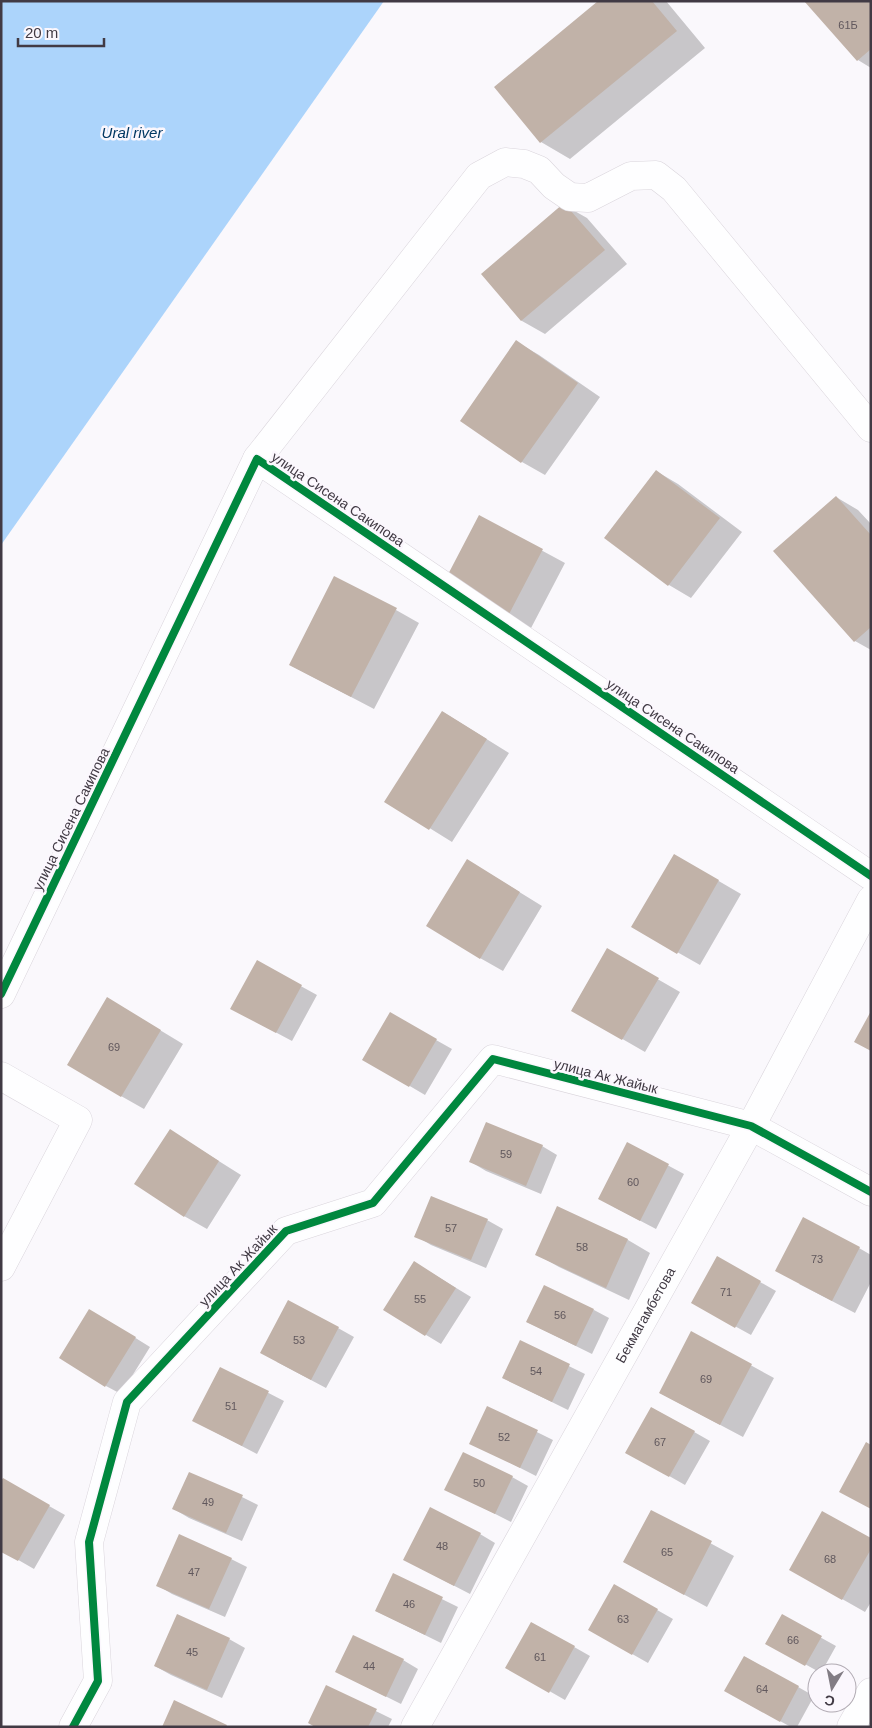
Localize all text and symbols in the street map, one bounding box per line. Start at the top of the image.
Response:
scale bar [18,15,104,47]
house number: 61Б [838,19,858,31]
text: 20 m [25,24,58,41]
water label: Ural river [102,124,163,141]
street label: улица Сисена Сакипова [268,448,408,550]
street label: улица Сисена Сакипова [603,675,743,777]
street label: улица Сисена Сакипова [29,745,113,893]
house number: 69 [108,1041,120,1053]
street label: улица Ак Жайык [552,1055,661,1097]
house number: 59 [500,1148,512,1160]
house number: 60 [627,1176,639,1188]
street label: улица Ак Жайык [196,1220,281,1309]
house number: 57 [445,1222,457,1234]
house number: 58 [576,1241,588,1253]
house number: 73 [811,1253,823,1265]
street label: Бекмагамбетова [612,1264,679,1366]
house number: 71 [720,1286,732,1298]
house number: 55 [414,1293,426,1305]
house number: 56 [554,1309,566,1321]
house number: 53 [293,1334,305,1346]
house number: 54 [530,1365,542,1377]
house number: 69 [700,1373,712,1385]
house number: 51 [225,1400,237,1412]
house number: 52 [498,1431,510,1443]
house number: 67 [654,1436,666,1448]
house number: 50 [473,1477,485,1489]
house number: 49 [202,1496,214,1508]
house number: 48 [436,1540,448,1552]
house number: 65 [661,1546,673,1558]
house number: 68 [824,1553,836,1565]
house number: 47 [188,1566,200,1578]
house number: 46 [403,1598,415,1610]
house number: 63 [617,1613,629,1625]
house number: 66 [787,1634,799,1646]
house number: 45 [186,1646,198,1658]
house number: 61 [534,1651,546,1663]
house number: 44 [363,1660,375,1672]
north arrow [807,1663,857,1713]
house number: 64 [756,1683,768,1695]
text: С [823,1692,836,1710]

